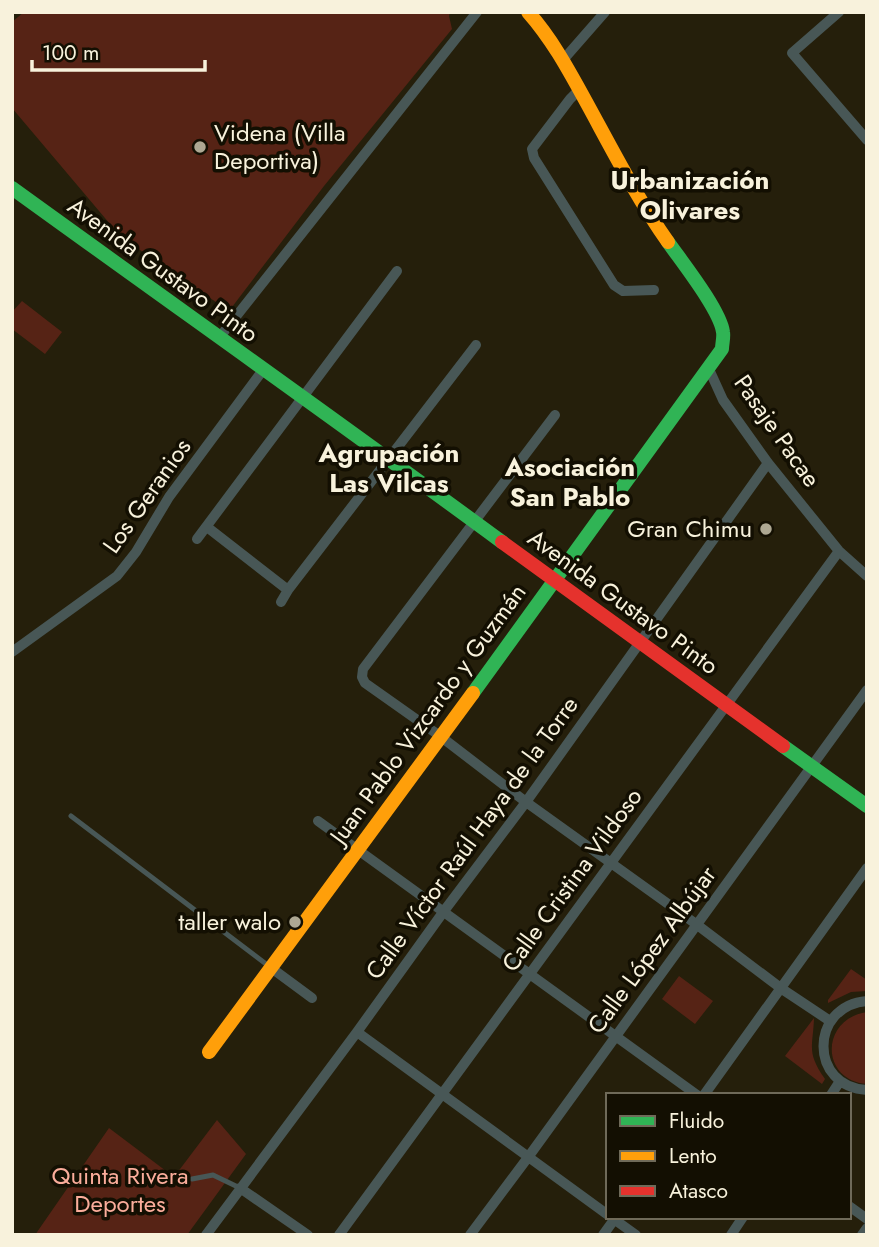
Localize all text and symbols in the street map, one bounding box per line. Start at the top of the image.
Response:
scale bar [32,28,205,72]
text: 100 m [42,38,99,68]
place label: Videna (Villa Deportiva) [214,115,346,178]
marker: Videna (Villa Deportiva) [192,139,208,155]
district label: Urbanización Olivares [611,161,770,229]
street label: Avenida Gustavo Pinto [61,188,266,351]
street label: Pasaje Pacae [726,367,829,494]
street label: Los Geranios [94,431,199,560]
district label: Agrupación Las Vilcas [318,434,459,502]
district label: Asociación San Pablo [504,448,635,516]
place label: Gran Chimu [627,511,752,546]
street label: Avenida Gustavo Pinto [521,520,726,683]
marker: Gran Chimu [758,521,774,537]
street label: Juan Pablo Vizcardo y Guzmán [319,576,534,853]
street label: Calle Víctor Raúl Haya de la Torre [357,689,586,987]
street label: Calle Cristina Vildoso [493,781,650,979]
street label: Calle López Albújar [579,858,725,1041]
place label: taller walo [178,904,281,939]
marker: taller walo [287,914,303,930]
legend [606,1093,851,1219]
text: Fluido [669,1106,724,1136]
text: Lento [669,1141,717,1171]
park label: Quinta Rivera Deportes [52,1158,188,1221]
text: Atasco [669,1176,728,1206]

